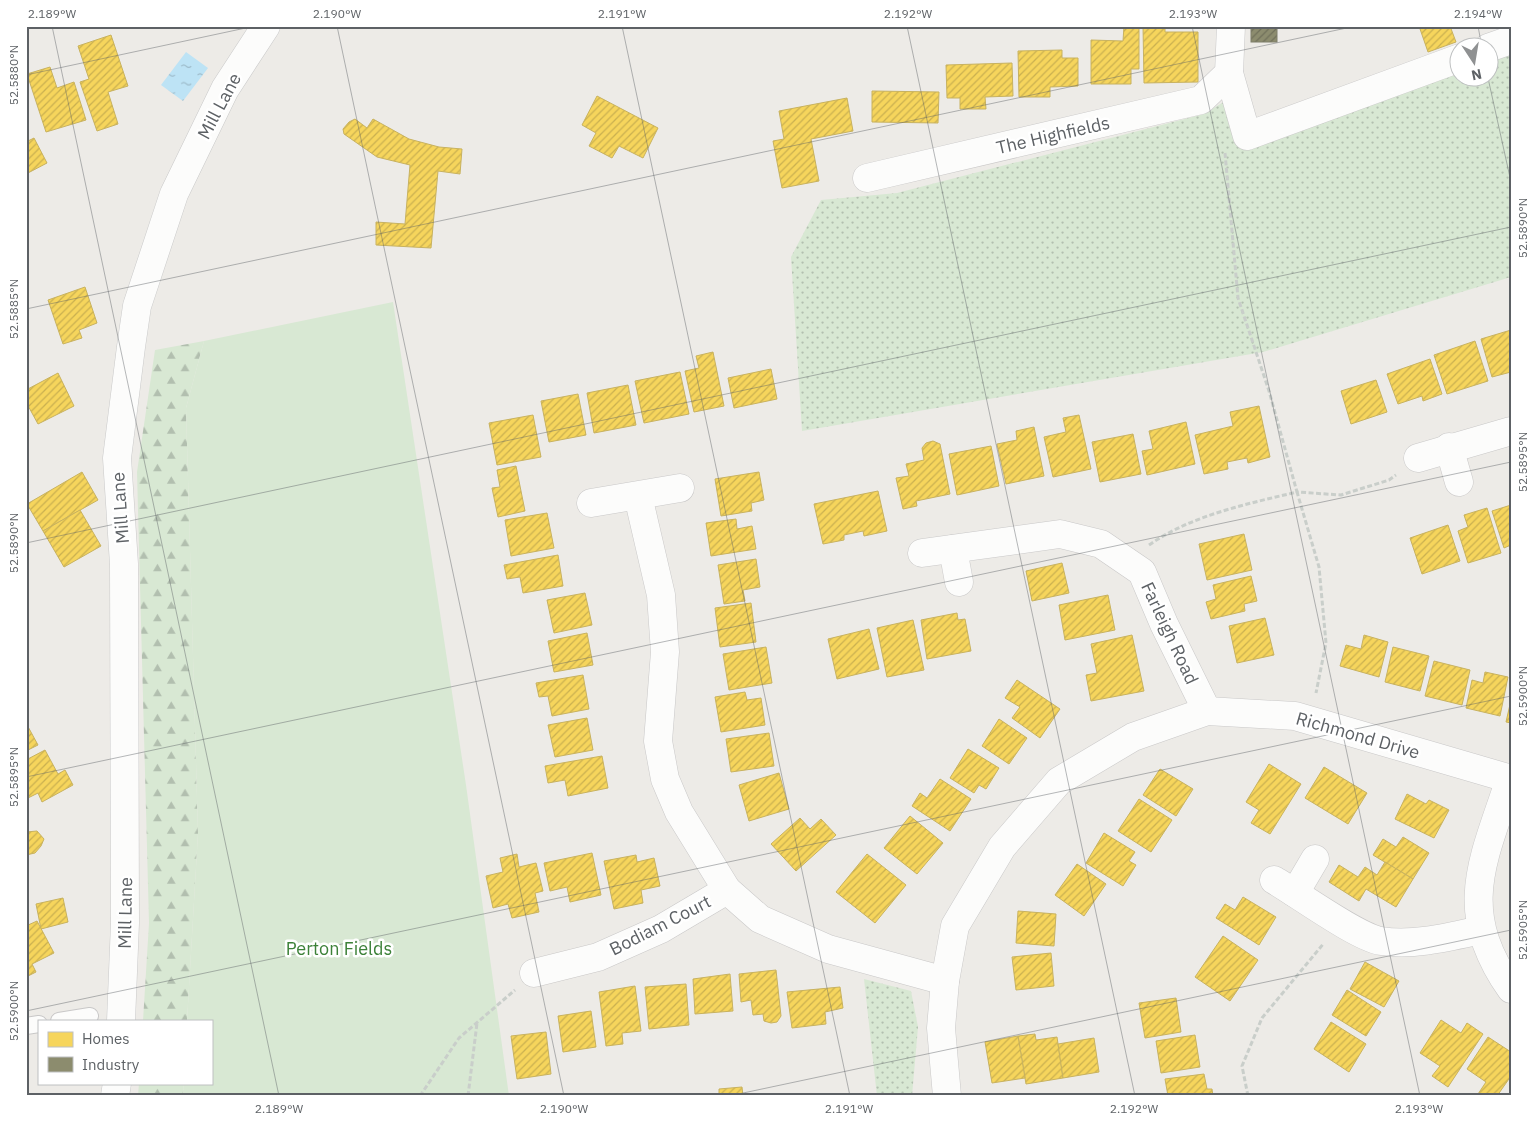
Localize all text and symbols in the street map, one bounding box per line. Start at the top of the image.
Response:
text: 2.189°W [28,6,76,21]
text: 2.190°W [313,6,361,21]
text: 2.191°W [598,6,646,21]
text: 2.192°W [884,6,932,21]
text: 2.193°W [1169,6,1217,21]
text: 2.194°W [1454,6,1502,21]
north arrow [1450,38,1500,88]
text: 52.5880°N [6,45,21,105]
text: N [1470,65,1484,85]
street label: Mill Lane [192,69,246,143]
street label: The Highfields [994,111,1112,159]
text: 52.5890°N [1515,198,1530,258]
text: 52.5885°N [6,279,21,339]
text: 52.5895°N [1515,432,1530,492]
street label: Mill Lane [106,471,134,545]
text: 52.5890°N [6,513,21,573]
street label: Farleigh Road [1136,578,1204,688]
text: 52.5900°N [1515,666,1530,726]
street label: Richmond Drive [1293,706,1423,764]
text: 52.5895°N [6,747,21,807]
street label: Mill Lane [113,877,137,949]
street label: Bodiam Court [605,890,715,960]
text: 52.5905°N [1515,900,1530,960]
park label: Perton Fields [286,937,392,960]
text: 52.5900°N [6,981,21,1041]
legend [38,1020,212,1084]
text: Homes [82,1029,130,1048]
text: Industry [82,1055,140,1074]
text: 2.189°W [255,1101,303,1116]
text: 2.190°W [540,1101,588,1116]
text: 2.191°W [825,1101,873,1116]
text: 2.192°W [1110,1101,1158,1116]
text: 2.193°W [1395,1101,1443,1116]

